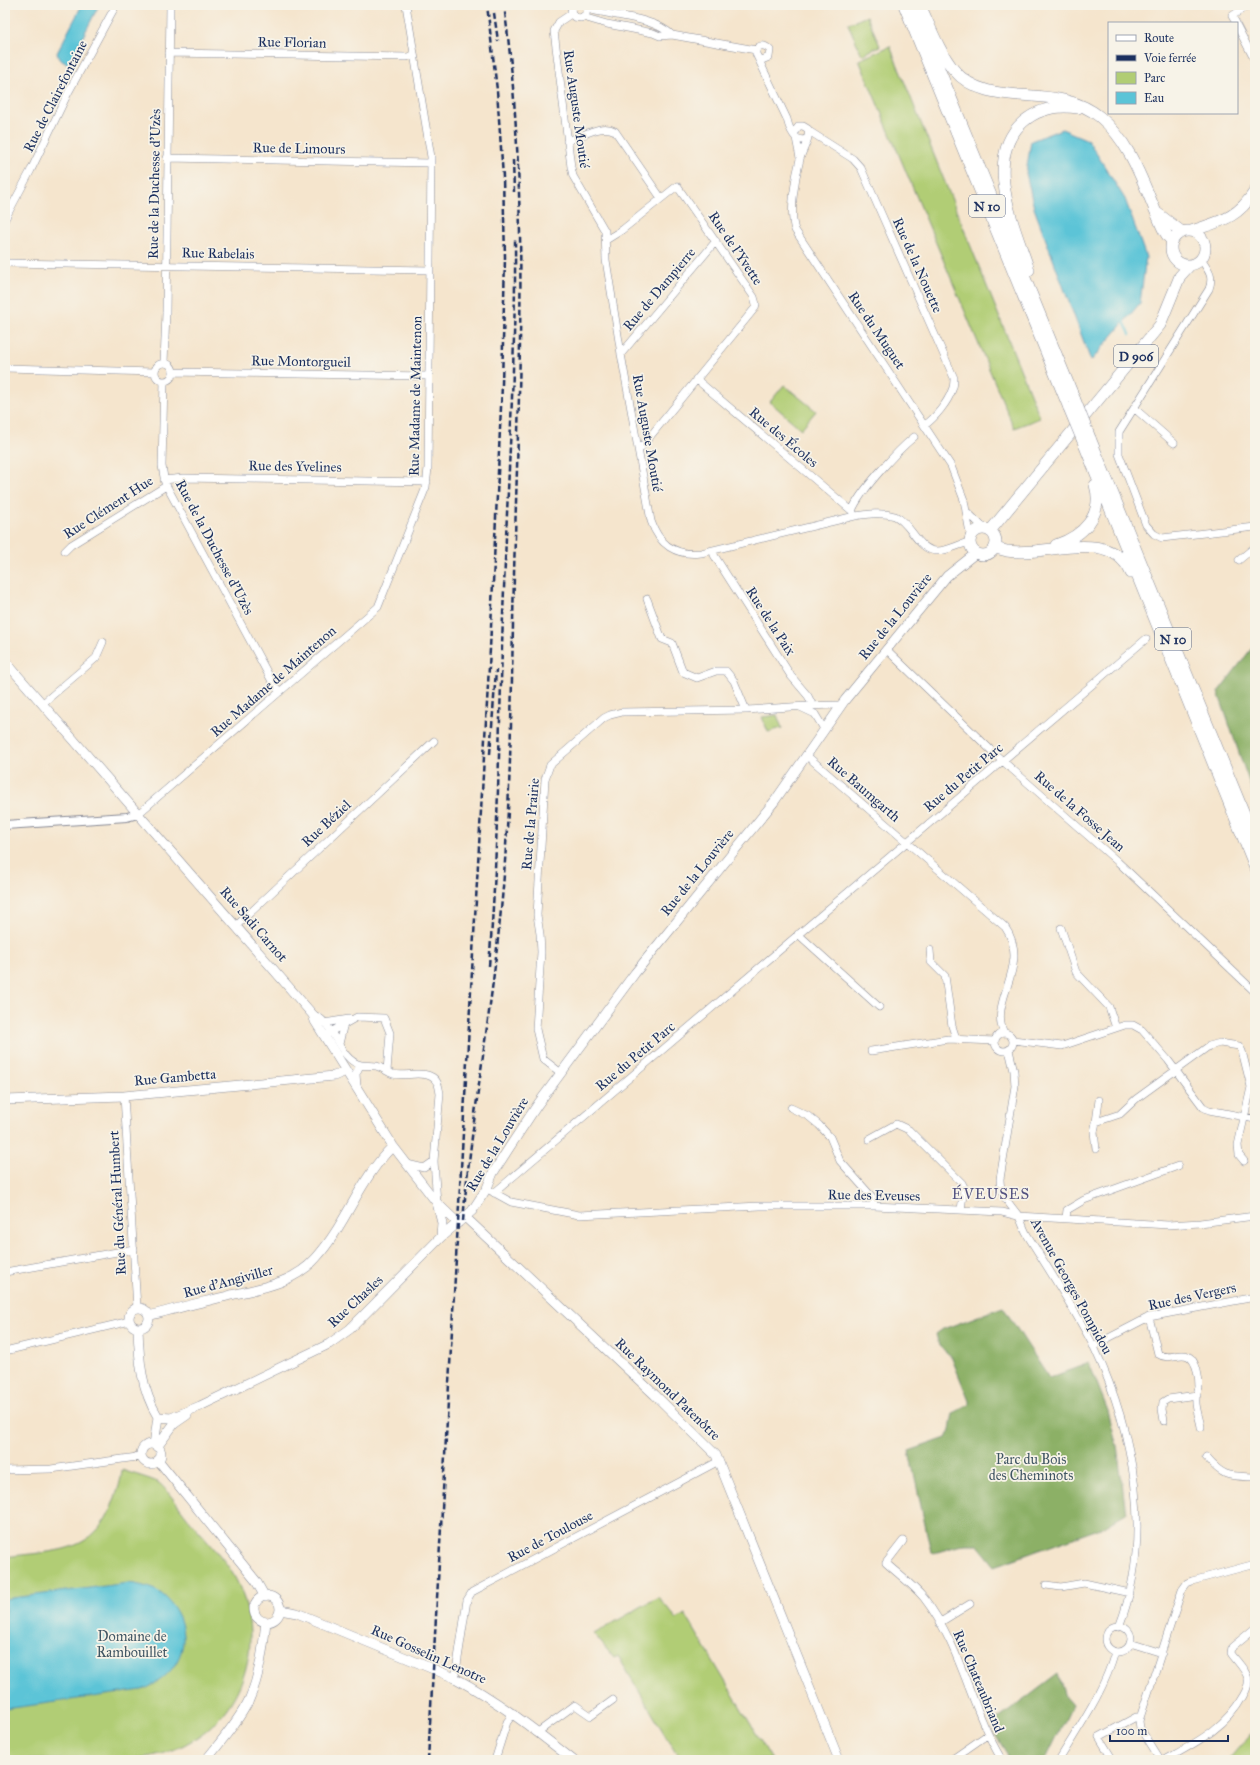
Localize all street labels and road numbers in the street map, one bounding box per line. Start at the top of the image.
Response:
street label: Rue Florian [258,33,327,52]
street label: Rue de Clairefontaine [20,37,91,155]
street label: Rue Auguste Moutié [560,49,593,169]
street label: Rue de la Duchesse d'Uzès [145,109,164,259]
street label: Rue de Limours [252,139,346,158]
road number: N 10 [969,195,1005,217]
street label: Rue de l'Yvette [705,208,766,288]
street label: Rue de la Nouette [889,215,946,316]
street label: Rue Rabelais [181,244,255,263]
street label: Rue de Dampierre [620,244,699,334]
street label: Rue du Muguet [844,288,909,372]
street label: Rue Madame de Maintenon [406,315,425,476]
road number: D 906 [1114,345,1158,367]
street label: Rue Montorgueil [251,352,351,371]
street label: Rue Auguste Moutié [629,373,666,493]
street label: Rue des Écoles [746,402,823,471]
street label: Rue des Yvelines [248,457,342,476]
street label: Rue Clément Hue [60,472,156,543]
street label: Rue de la Duchesse d'Uzès [172,477,257,618]
street label: Rue de la Louvière [855,569,936,663]
street label: Rue de la Paix [742,584,799,659]
street label: Rue Madame de Maintenon [207,622,340,740]
road number: N 10 [1155,628,1191,650]
street label: Rue du Petit Parc [920,739,1007,816]
street label: Rue Baumgarth [824,753,904,826]
street label: Rue de la Fosse Jean [1030,767,1129,856]
street label: Rue de la Prairie [518,777,543,871]
street label: Rue Béziel [298,796,355,850]
street label: Rue de la Louvière [657,825,738,919]
street label: Rue Sadi Carnot [216,883,291,966]
street label: Rue du Petit Parc [592,1018,679,1095]
street label: Rue Gambetta [133,1065,217,1090]
street label: Rue de la Louvière [463,1094,532,1194]
street label: Rue du Général Humbert [105,1130,130,1276]
street label: Rue des Eveuses [828,1186,920,1205]
street label: Avenue Georges Pompidou [1027,1214,1116,1358]
street label: Rue d'Angiviller [181,1261,276,1302]
street label: Rue Chasles [324,1272,386,1331]
street label: Rue des Vergers [1147,1279,1238,1314]
street label: Rue Raymond Patenôtre [611,1335,724,1444]
street label: Rue de Toulouse [505,1507,596,1566]
street label: Rue Gosselin Lenotre [368,1621,489,1688]
street label: Rue Chateaubriand [949,1627,1008,1735]

